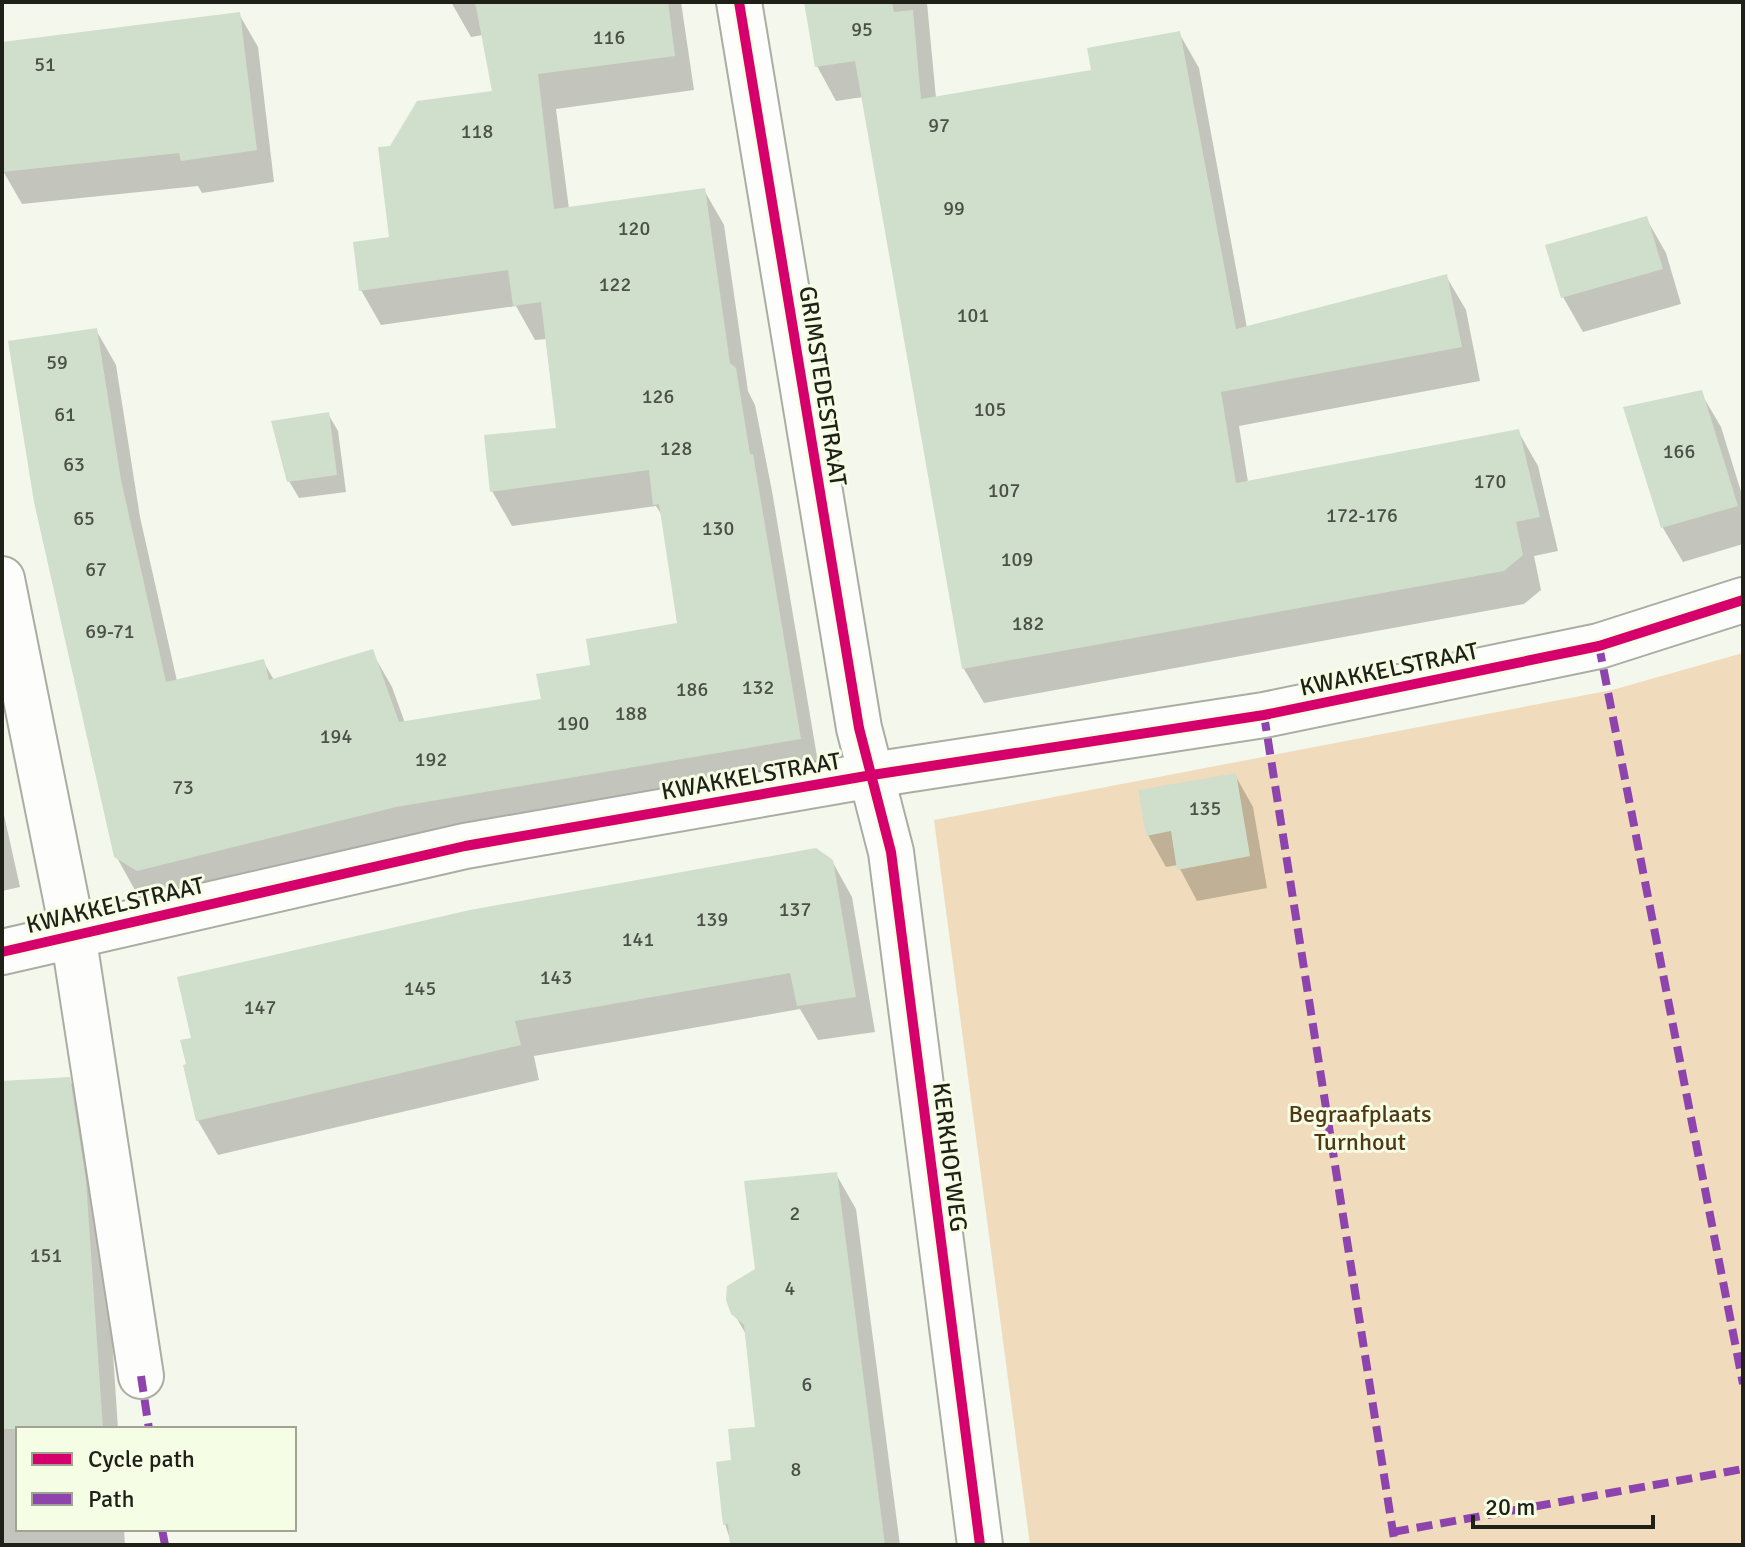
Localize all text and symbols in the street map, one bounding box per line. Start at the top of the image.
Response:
house number: 95 [851,17,873,42]
house number: 116 [593,25,625,50]
house number: 51 [34,52,56,77]
house number: 97 [928,113,950,138]
house number: 118 [461,119,493,144]
house number: 99 [943,196,965,221]
house number: 120 [618,216,650,241]
house number: 122 [599,272,631,297]
street label: GRIMSTEDESTRAAT [792,284,854,488]
house number: 101 [957,303,989,328]
house number: 59 [46,350,68,375]
house number: 126 [642,384,674,409]
house number: 105 [974,397,1006,422]
house number: 61 [54,402,76,427]
house number: 128 [660,436,692,461]
house number: 166 [1663,439,1695,464]
house number: 63 [63,452,85,477]
house number: 170 [1474,469,1506,494]
house number: 107 [988,478,1020,503]
house number: 172-176 [1326,503,1398,528]
house number: 65 [73,506,95,531]
house number: 130 [702,516,734,541]
house number: 109 [1001,547,1033,572]
house number: 67 [85,557,107,582]
house number: 182 [1012,611,1044,636]
house number: 69-71 [85,619,135,644]
street label: KWAKKELSTRAAT [1297,635,1481,703]
house number: 132 [742,675,774,700]
house number: 186 [676,677,708,702]
house number: 188 [615,701,647,726]
house number: 190 [557,711,589,736]
house number: 194 [320,724,352,749]
street label: KWAKKELSTRAAT [659,745,843,807]
house number: 192 [415,747,447,772]
house number: 73 [172,775,194,800]
house number: 135 [1189,796,1221,821]
street label: KWAKKELSTRAAT [23,870,207,940]
house number: 137 [779,897,811,922]
house number: 139 [696,907,728,932]
house number: 141 [622,927,654,952]
house number: 143 [540,965,572,990]
house number: 145 [404,976,436,1001]
house number: 147 [244,995,276,1020]
street label: KERKHOFWEG [926,1081,974,1233]
park label: Begraafplaats Turnhout [1288,1099,1432,1157]
house number: 2 [790,1201,800,1226]
house number: 151 [30,1243,62,1268]
house number: 4 [785,1276,796,1301]
house number: 6 [802,1372,812,1397]
legend [16,1427,296,1531]
text: Cycle path [88,1444,195,1474]
house number: 8 [791,1457,801,1482]
scale bar [1473,1479,1653,1529]
text: Path [88,1484,134,1514]
text: 20 m [1485,1492,1535,1522]

